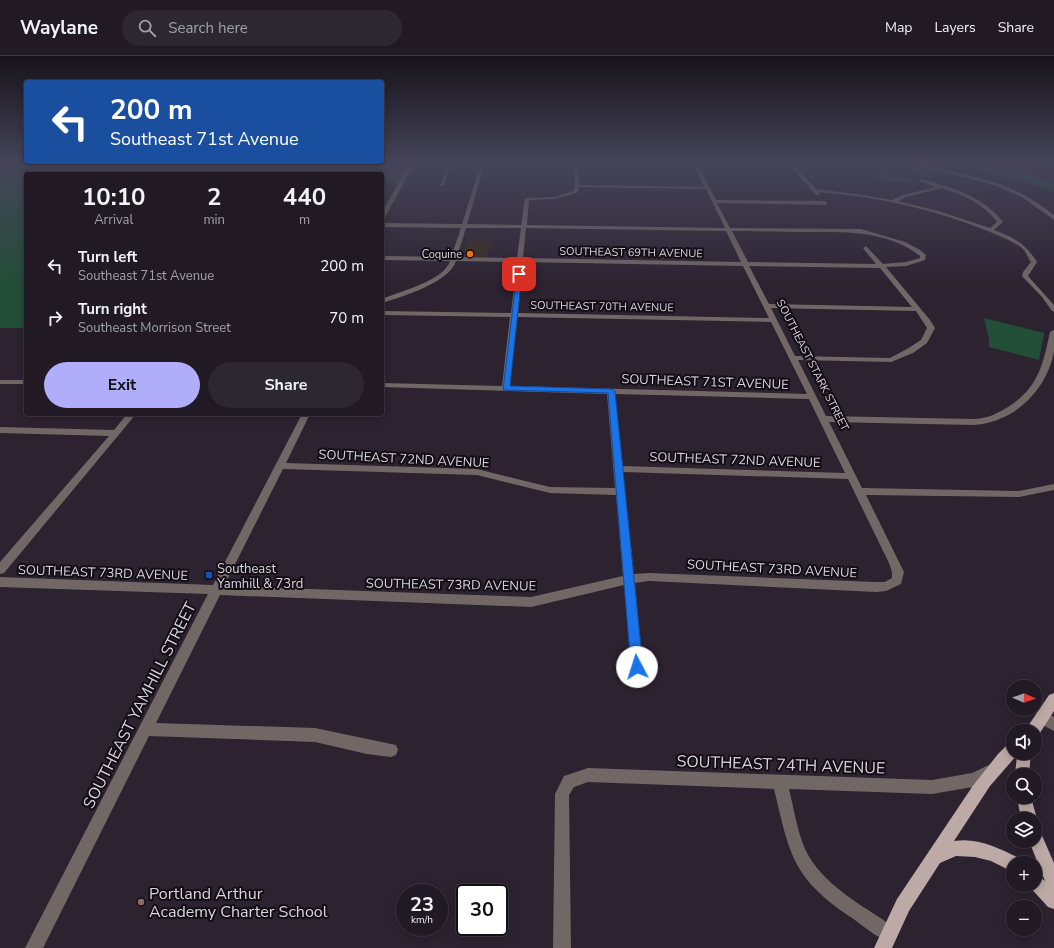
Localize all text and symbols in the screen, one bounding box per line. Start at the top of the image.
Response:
search box [122,10,402,46]
text: Waylane [20,15,98,41]
icon: search [136,17,158,39]
text: Search here [168,18,248,38]
text: Map [885,18,912,37]
text: Layers [934,18,976,37]
text: Share [998,18,1034,37]
text: 200 m [110,91,193,129]
icon: left [44,96,96,148]
text: Southeast 71st Avenue [110,127,299,151]
text: 10:10 [82,181,145,213]
text: 2 [207,181,221,213]
text: 440 [283,181,326,213]
text: Arrival [94,211,133,229]
text: min [203,211,225,229]
text: m [299,211,310,229]
street label: SOUTHEAST 69TH AVENUE [559,244,703,261]
text: Turn left [78,247,137,267]
place label: Coquine [422,247,462,262]
marker: Coquine [465,249,475,259]
icon: left [44,255,66,277]
text: 200 m [320,256,364,276]
pin [502,257,536,291]
icon: arrive [508,263,530,285]
text: Southeast 71st Avenue [78,267,214,285]
street label: SOUTHEAST STARK STREET [773,297,853,434]
street label: SOUTHEAST 70TH AVENUE [530,298,674,315]
text: Turn right [78,299,147,319]
icon: right [44,307,66,329]
text: 70 m [329,308,364,328]
text: Southeast Morrison Street [78,319,231,337]
button: Exit [44,362,200,408]
button: Share [208,362,364,408]
street label: SOUTHEAST 71ST AVENUE [621,370,789,394]
street label: SOUTHEAST 72ND AVENUE [318,446,490,472]
street label: SOUTHEAST 72ND AVENUE [649,448,821,472]
street label: SOUTHEAST 73RD AVENUE [687,556,857,582]
place label: Southeast Yamhill & 73rd [216,560,303,593]
street label: SOUTHEAST 73RD AVENUE [18,561,188,585]
marker: Southeast Yamhill & 73rd [204,570,214,580]
street label: SOUTHEAST 73RD AVENUE [366,575,536,595]
street label: SOUTHEAST YAMHILL STREET [78,598,202,813]
position arrow [616,646,658,688]
north arrow [1006,680,1042,716]
map controls [1006,680,1042,936]
button: sound [1006,724,1042,760]
street label: SOUTHEAST 74TH AVENUE [676,750,886,780]
button: search [1006,768,1042,804]
button: layers [1006,812,1042,848]
button: + [1006,856,1042,892]
place label: Portland Arthur Academy Charter School [149,883,328,923]
speed limit sign: 30 [456,884,508,936]
text: 23 [410,891,434,918]
marker: Portland Arthur Academy Charter School [136,897,146,907]
button: − [1006,900,1042,936]
text: km/h [411,913,433,927]

